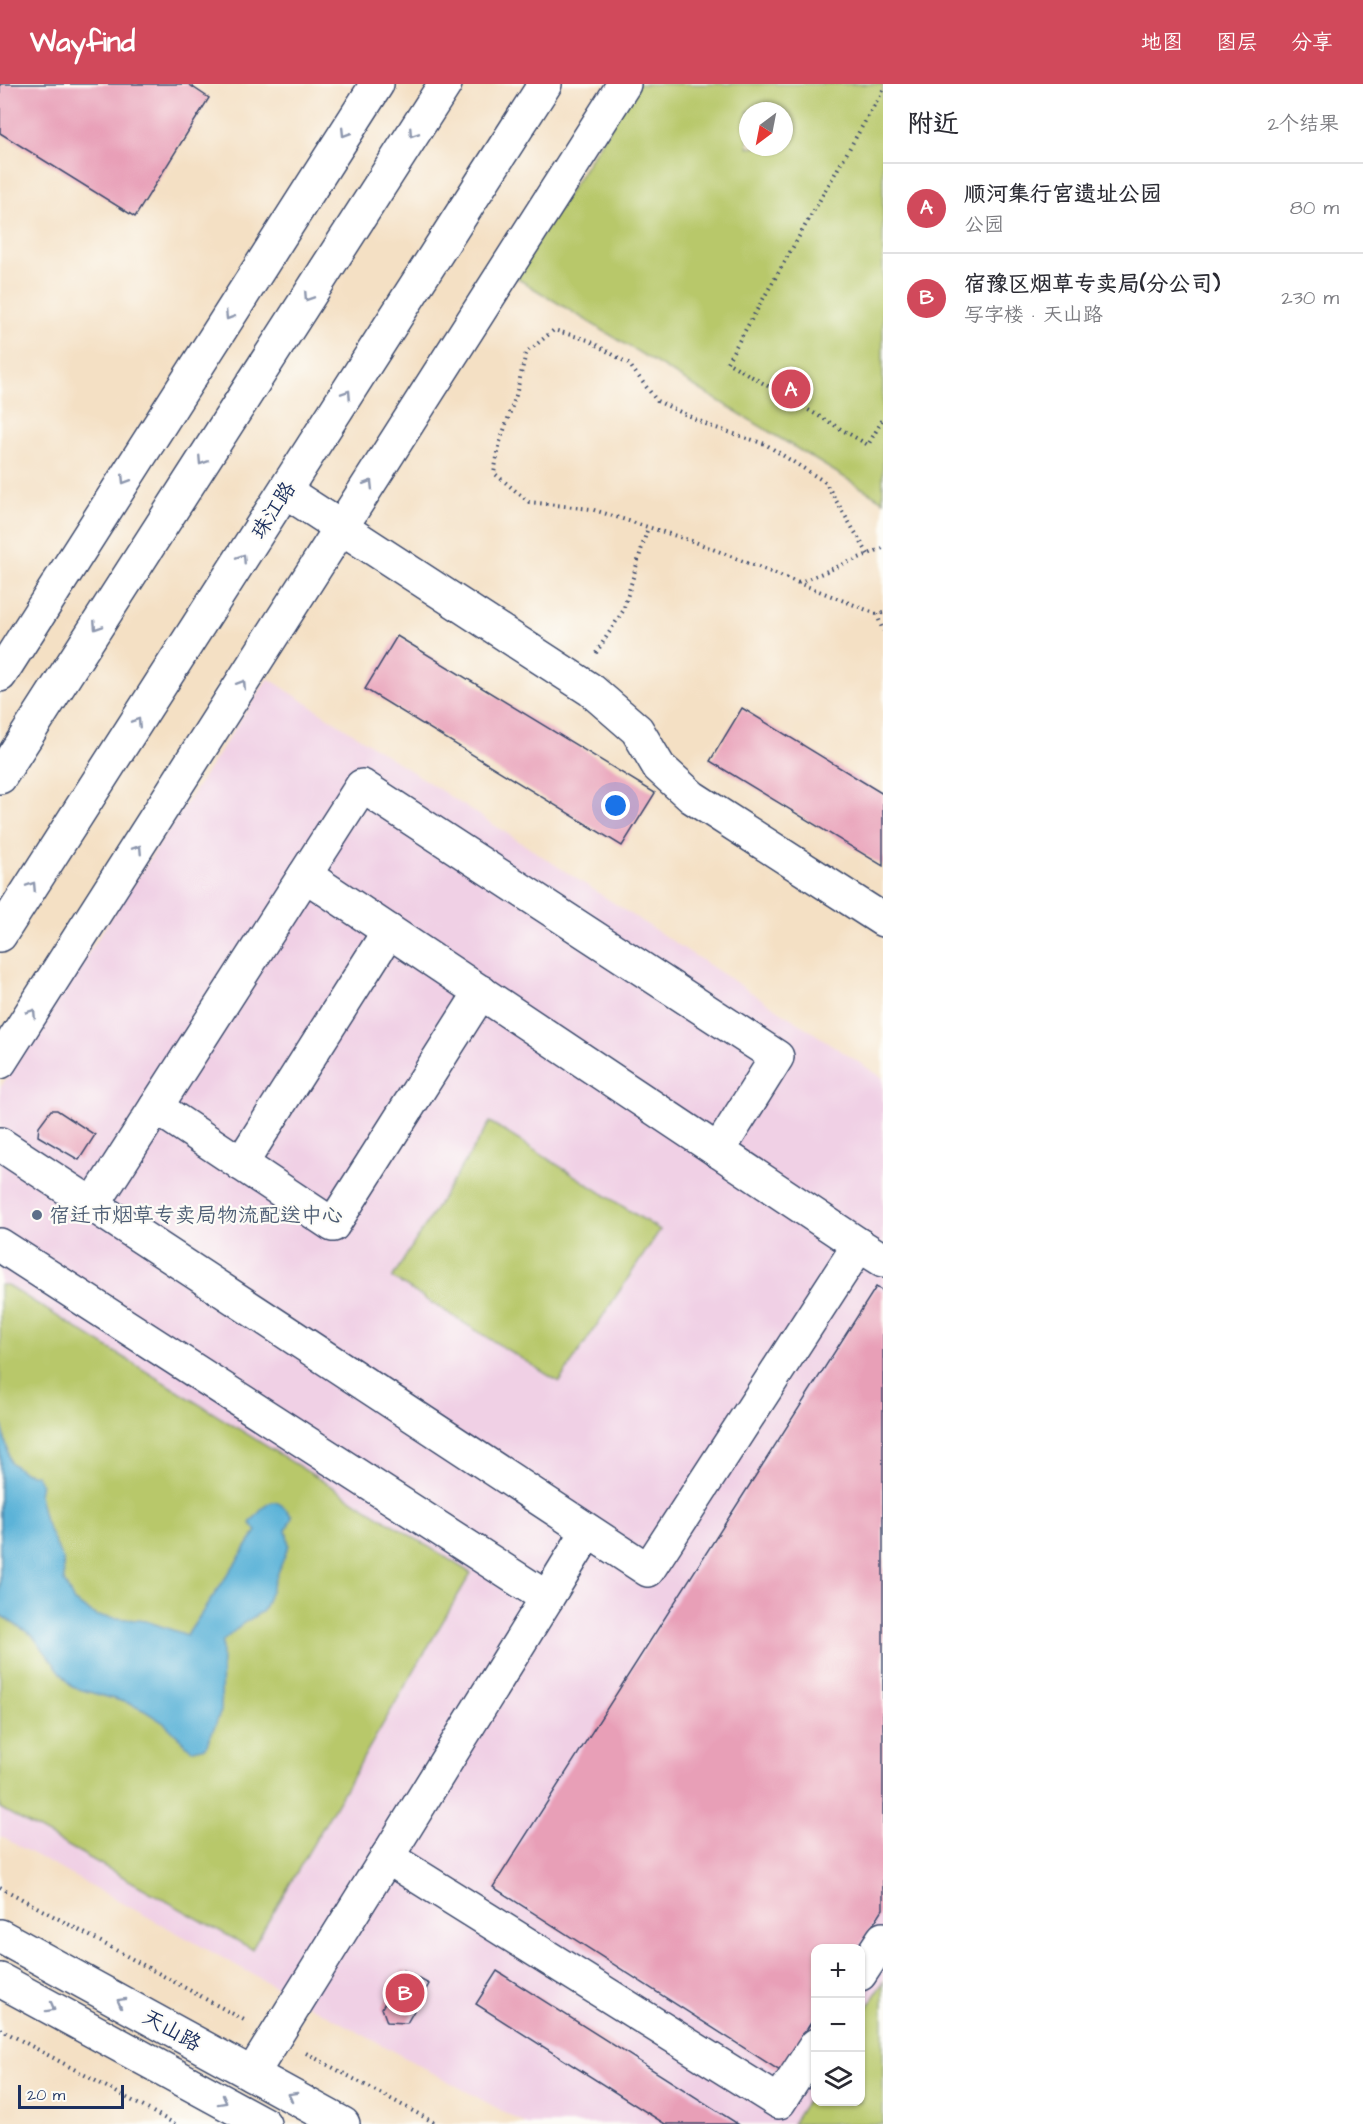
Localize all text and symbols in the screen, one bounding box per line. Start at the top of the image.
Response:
text: Wayfind [30,23,135,62]
text: 地图 [1141,28,1183,57]
text: 图层 [1216,28,1258,57]
text: 分享 [1291,28,1333,57]
north arrow [739,102,793,156]
text: 附近 [907,106,959,142]
text: 2个结果 [1268,110,1339,138]
one-way arrow [409,126,420,137]
one-way arrow [341,127,353,137]
text: 顺河集行宫遗址公园 [964,179,1162,210]
text: A [920,194,933,222]
text: 80 m [1290,194,1339,222]
text: 公园 [964,211,1004,239]
text: 宿豫区烟草专卖局(分公司) [964,269,1220,300]
text: B [919,284,934,312]
text: 230 m [1281,284,1339,312]
one-way arrow [304,291,315,302]
text: 写字楼 · 天山路 [964,301,1103,329]
one-way arrow [226,309,237,320]
pin: A [772,366,810,412]
one-way arrow [340,389,351,400]
one-way arrow [199,455,210,466]
one-way arrow [120,474,132,484]
street label: 珠江路 [244,476,303,545]
one-way arrow [362,480,374,490]
one-way arrow [235,554,246,565]
one-way arrow [93,619,104,630]
one-way arrow [235,680,247,690]
one-way arrow [129,718,141,728]
your location [601,791,630,820]
one-way arrow [130,845,142,855]
one-way arrow [24,882,36,892]
one-way arrow [24,1008,35,1019]
place label: 宿迁市烟草专卖局物流配送中心 [49,1201,343,1230]
marker: 宿迁市烟草专卖局物流配送中心 [30,1208,44,1222]
map controls [811,1944,865,2106]
button: + [811,1944,865,1998]
pin: B [386,1970,424,2016]
one-way arrow [117,1998,127,2009]
button: − [811,1998,865,2052]
one-way arrow [45,2001,56,2012]
street label: 天山路 [137,2002,206,2058]
button: layers [811,2052,865,2106]
scale bar [18,2082,124,2110]
text: 20 m [27,2084,65,2106]
one-way arrow [288,2092,298,2103]
one-way arrow [216,2094,227,2105]

